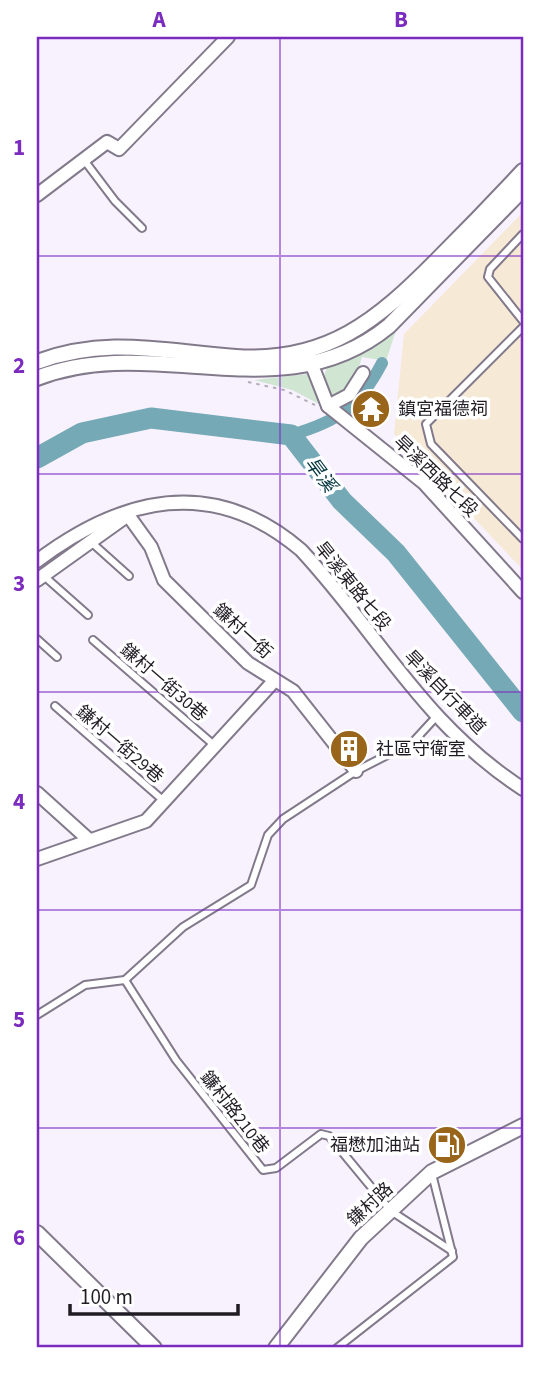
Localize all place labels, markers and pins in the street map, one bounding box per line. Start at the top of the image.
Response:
temple icon: 鎮宮福德祠 [350,388,392,430]
place label: 鎮宮福德祠 [398,397,488,422]
building icon: 社區守衛室 [328,728,370,770]
place label: 社區守衛室 [376,737,466,762]
fuel station icon: 福懋加油站 [426,1124,468,1166]
place label: 福懋加油站 [330,1133,420,1158]

